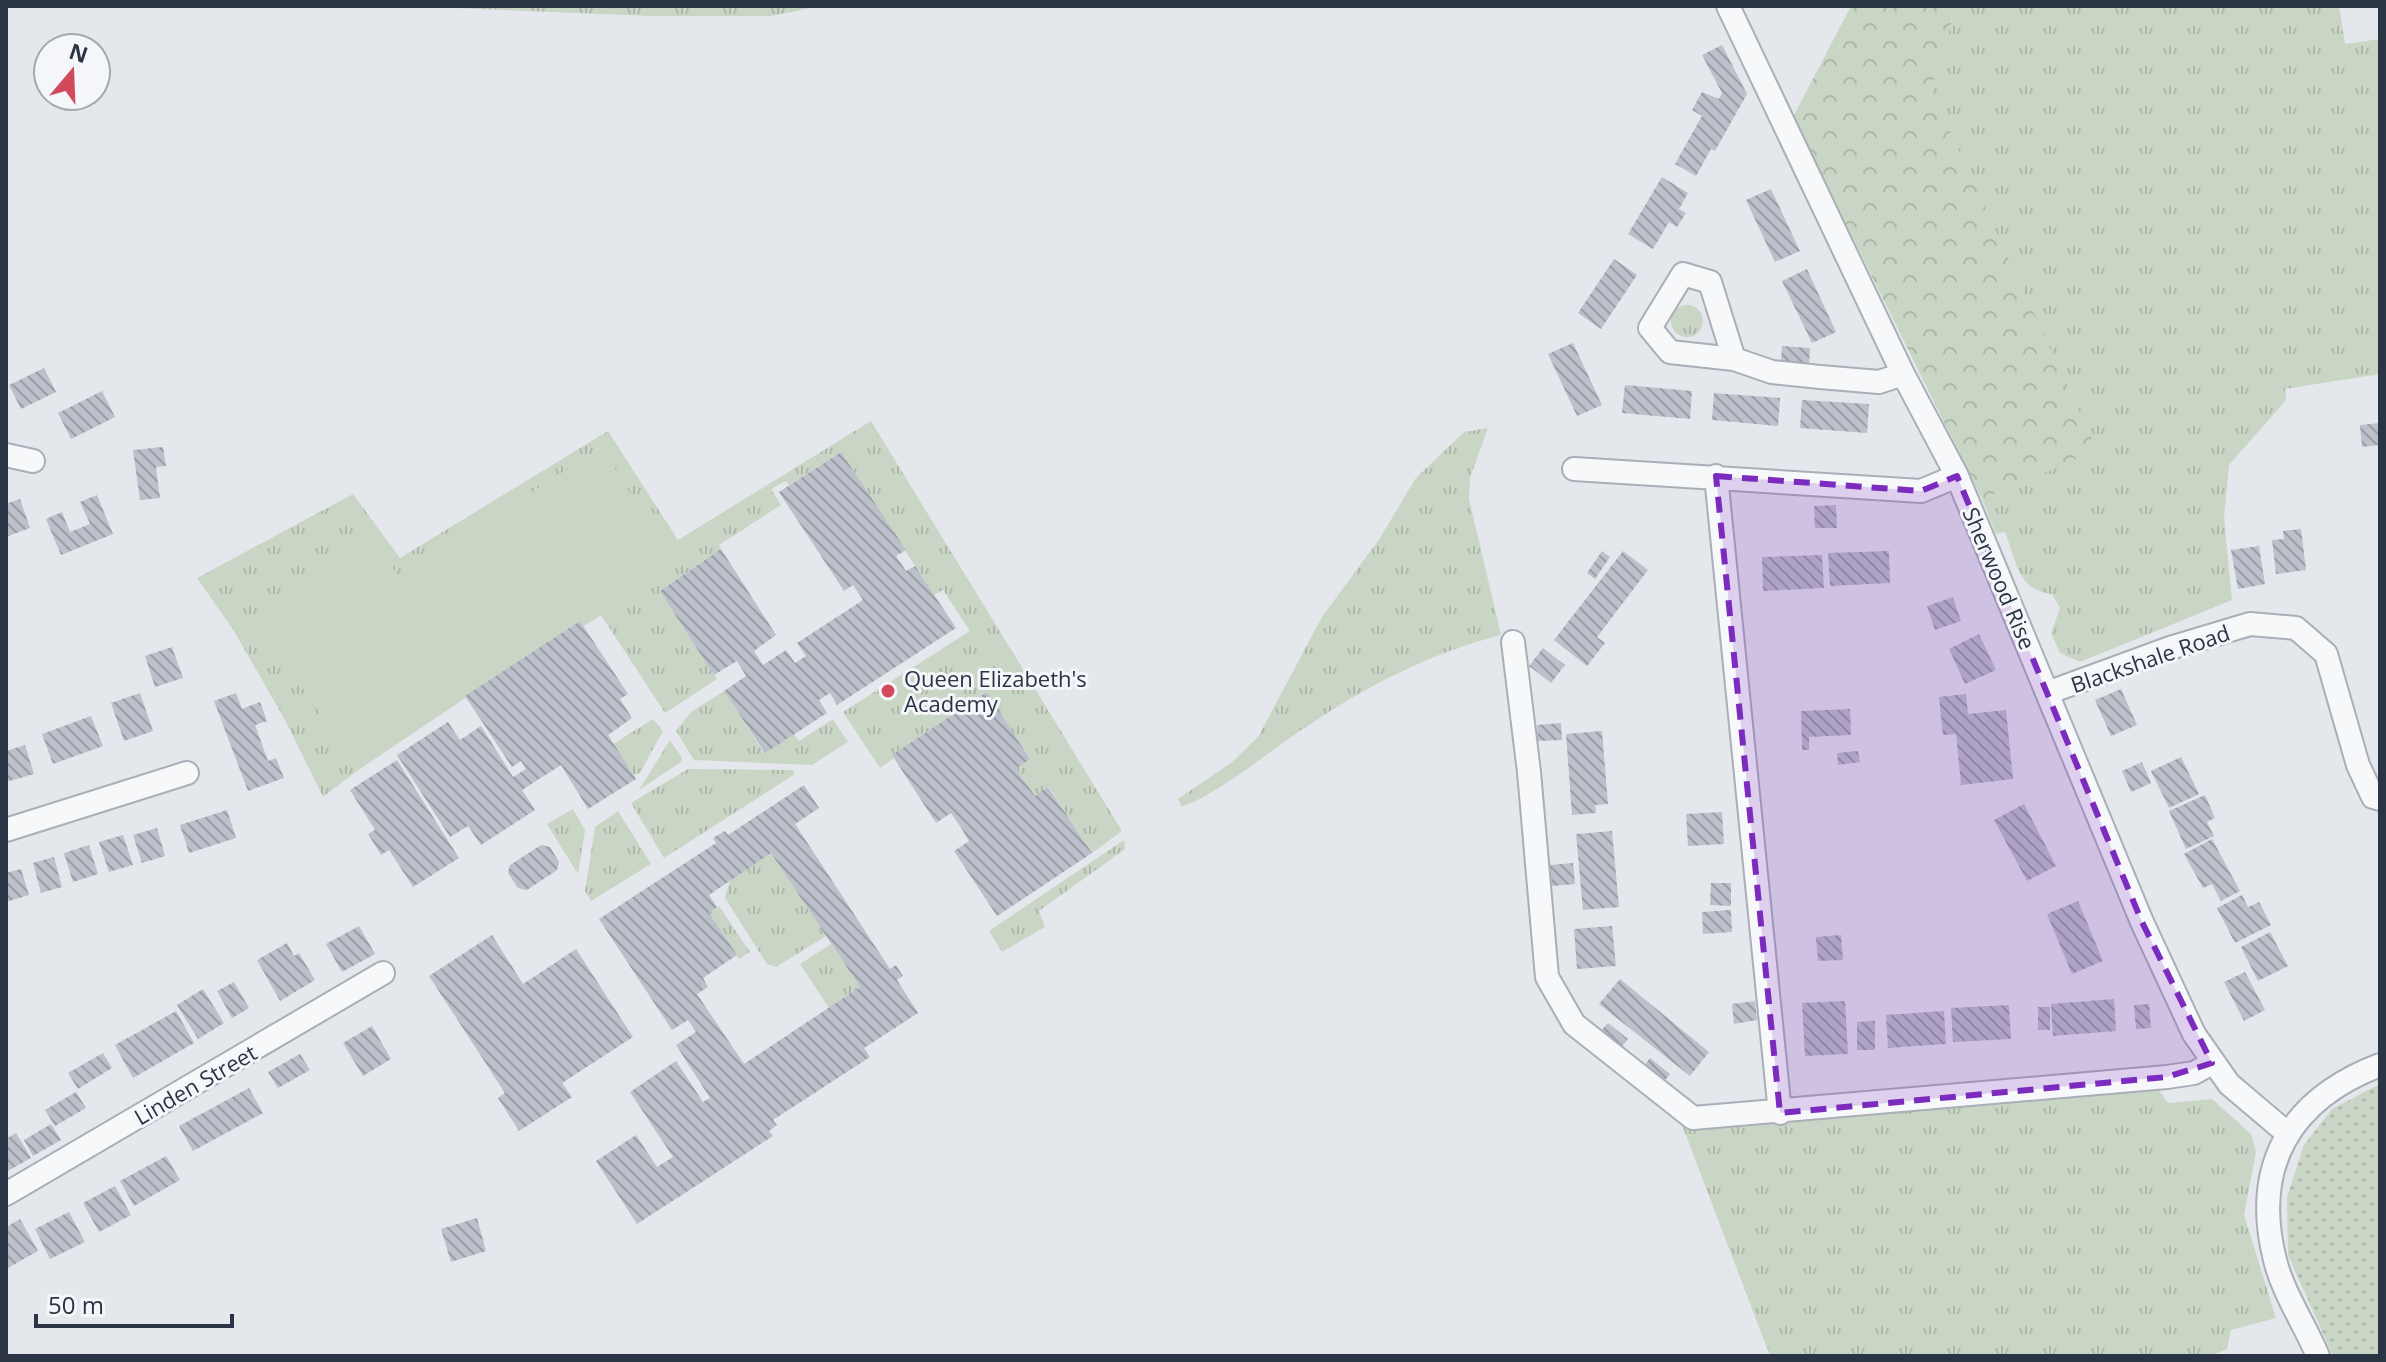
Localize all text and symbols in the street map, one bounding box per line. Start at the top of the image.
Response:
north arrow [32,32,112,112]
text: N [65,35,92,69]
street label: Sherwood Rise [1957,502,2043,654]
street label: Blackshale Road [2066,617,2234,699]
place label: Queen Elizabeth's Academy [904,663,1087,718]
marker: Queen Elizabeth's Academy [879,682,897,700]
street label: Linden Street [128,1037,262,1131]
scale bar [36,1278,232,1328]
text: 50 m [48,1288,104,1321]

